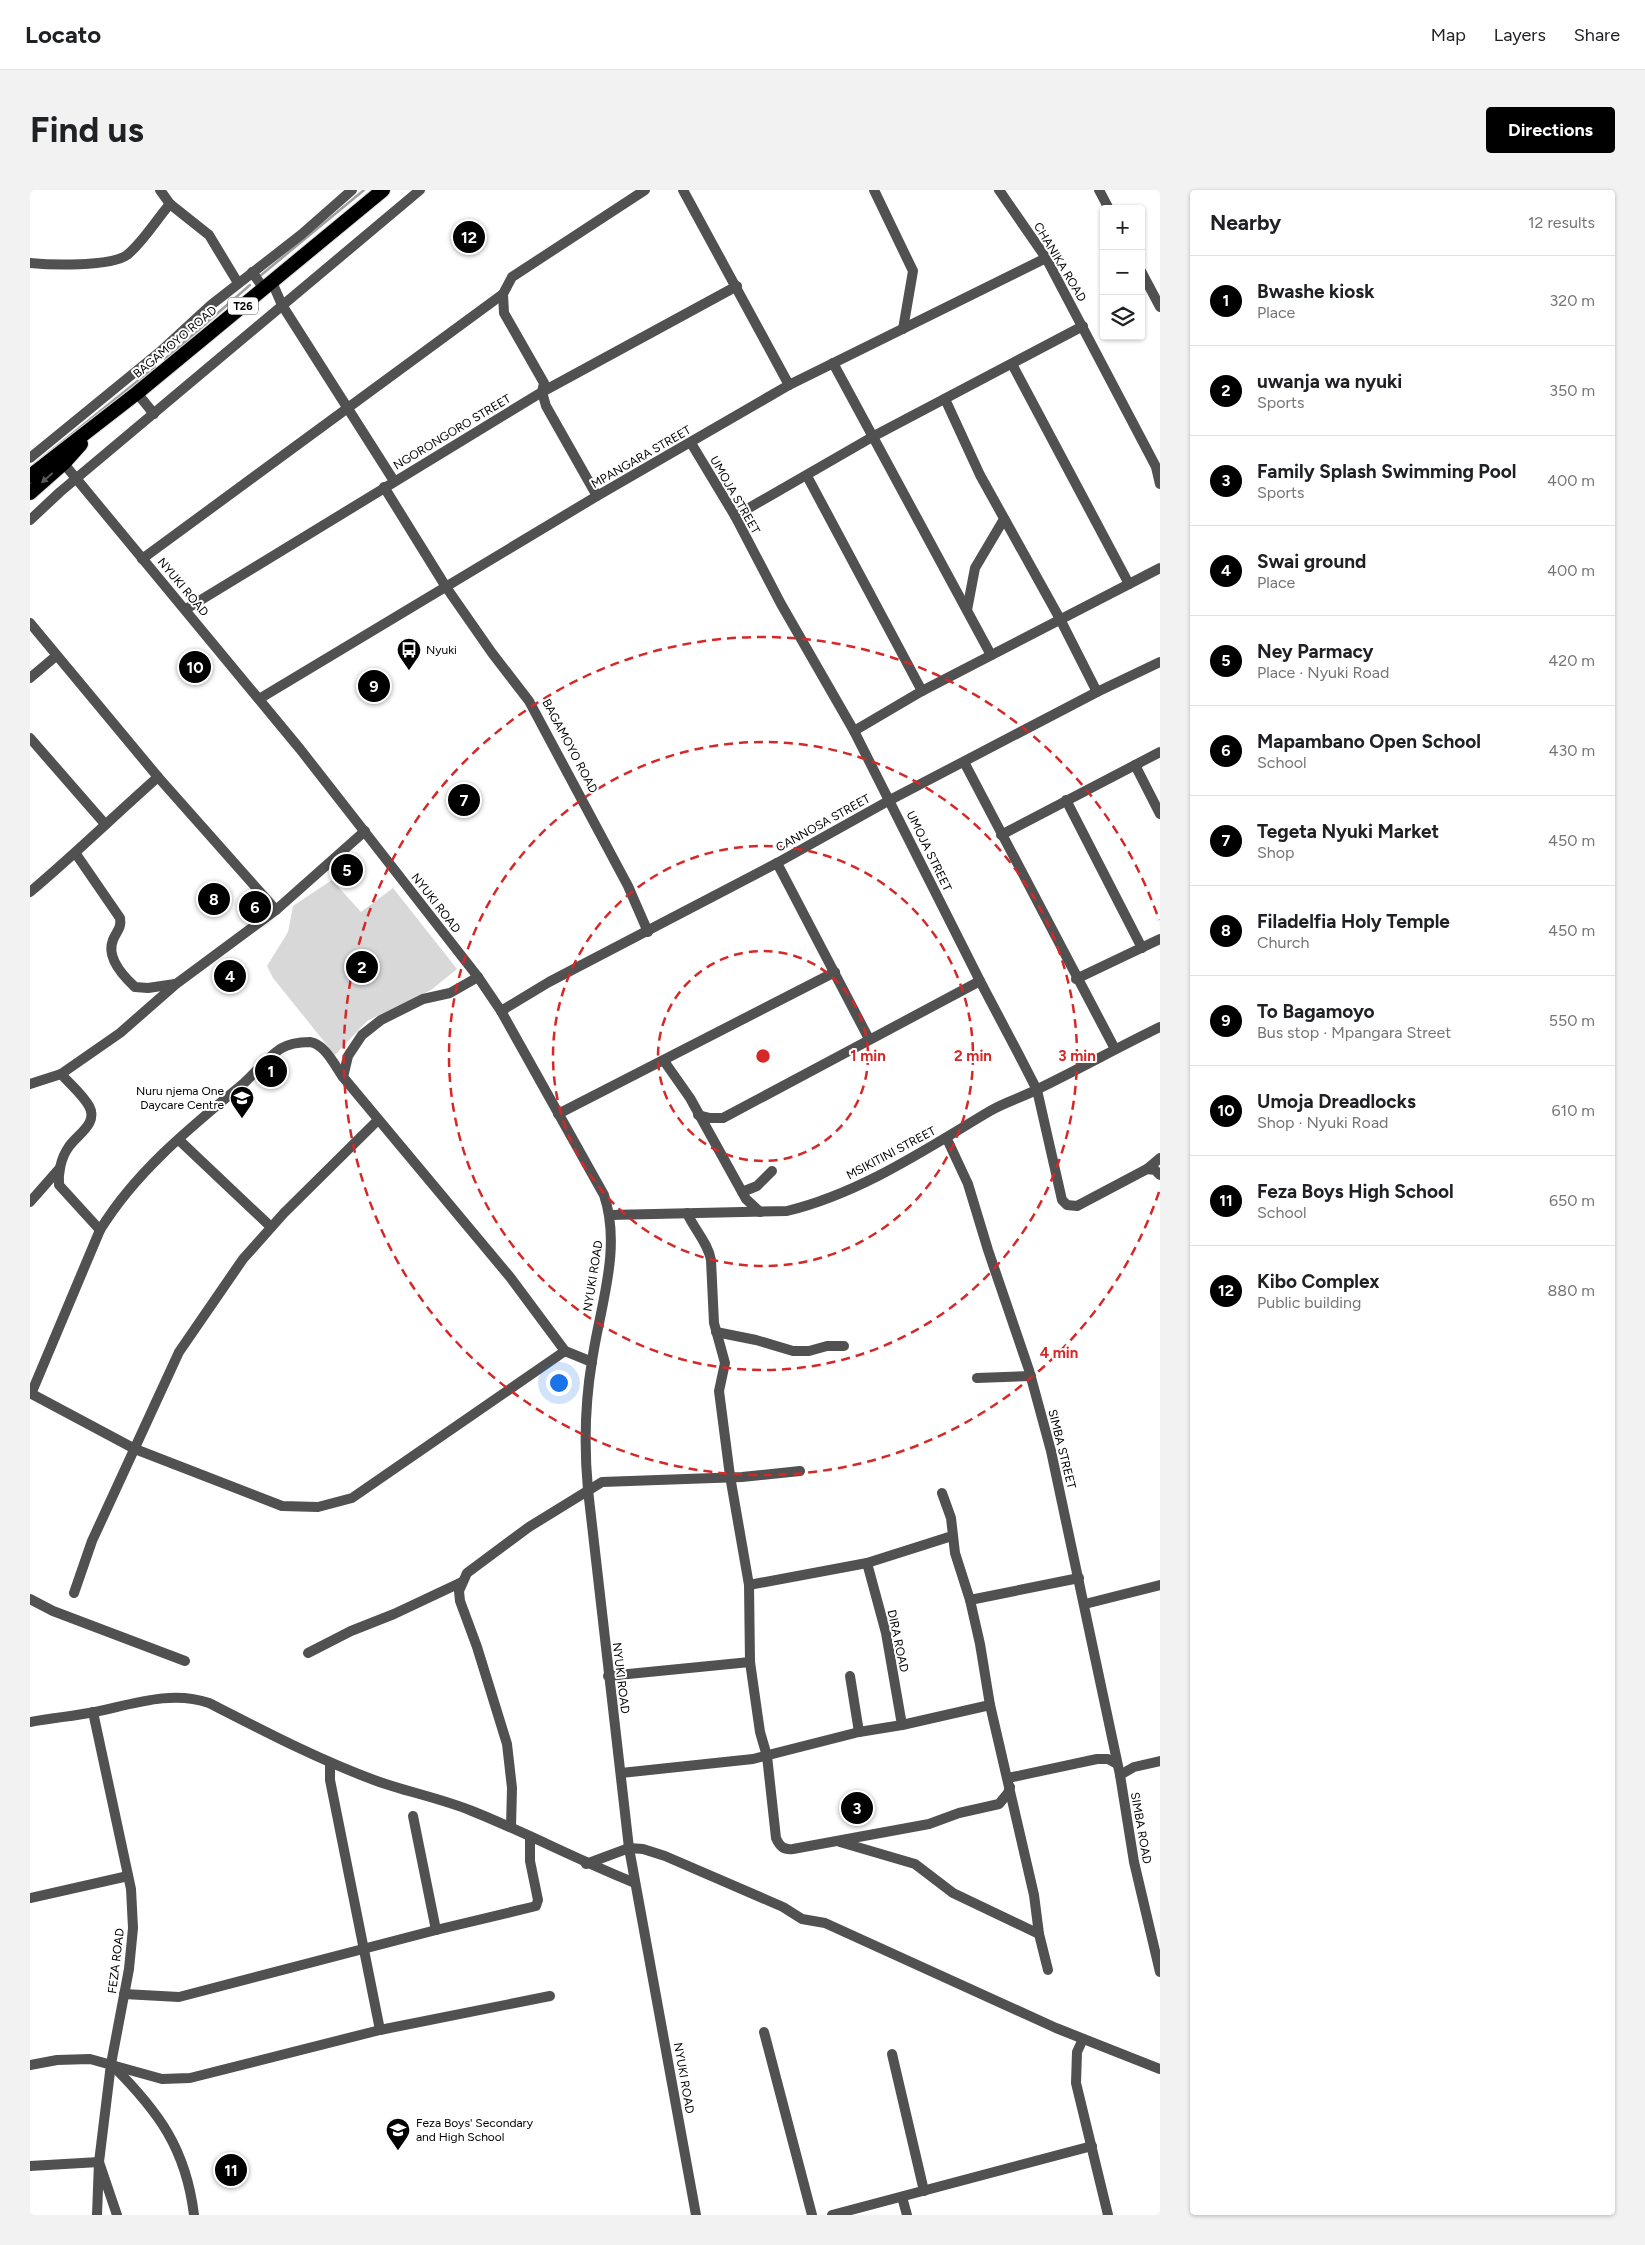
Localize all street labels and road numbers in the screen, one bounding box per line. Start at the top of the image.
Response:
street label: CHANIKA ROAD [1031,220,1089,304]
road number: T26 [228,298,258,314]
street label: BAGAMOYO ROAD [131,303,219,381]
street label: NGORONGORO STREET [391,391,514,473]
street label: MPANGARA STREET [589,423,694,491]
street label: UMOJA STREET [707,454,763,537]
street label: NYUKI ROAD [155,555,211,619]
street label: BAGAMOYO ROAD [539,697,601,795]
street label: CANNOSA STREET [773,791,873,855]
street label: UMOJA STREET [904,809,955,894]
street label: NYUKI ROAD [408,870,464,936]
street label: MSIKITINI STREET [844,1123,938,1182]
street label: NYUKI ROAD [580,1239,606,1313]
street label: SIMBA STREET [1045,1408,1079,1491]
street label: DIRA ROAD [885,1609,911,1673]
street label: NYUKI ROAD [610,1642,632,1714]
street label: SIMBA ROAD [1128,1791,1154,1865]
street label: FEZA ROAD [105,1928,127,1994]
street label: NYUKI ROAD [671,2041,697,2115]

